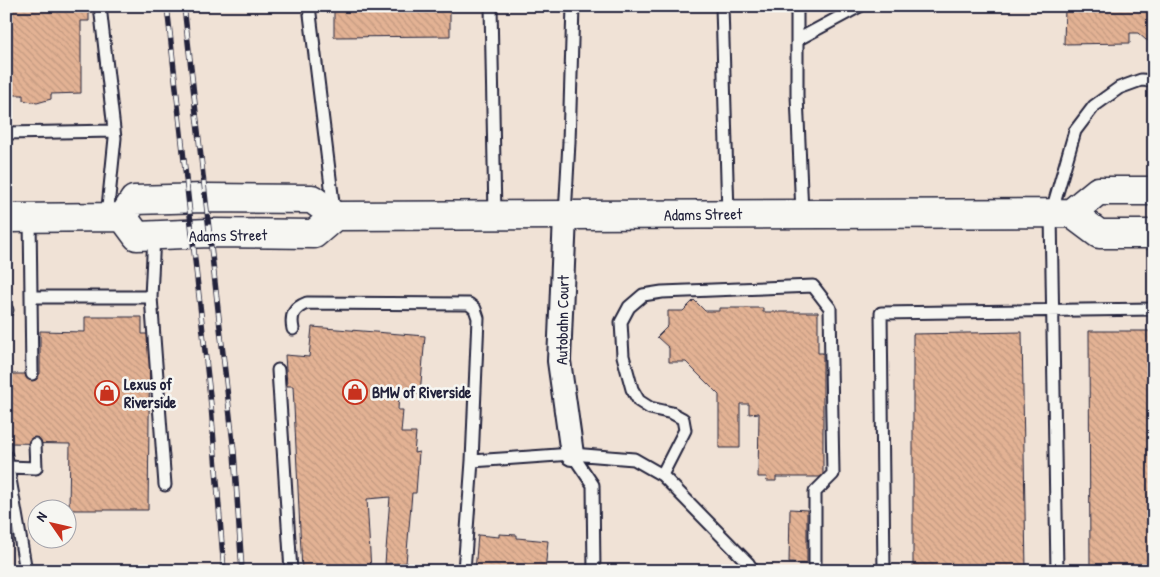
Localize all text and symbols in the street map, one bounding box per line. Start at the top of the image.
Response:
street label: Adams Street [664,202,743,226]
street label: Adams Street [189,223,268,247]
street label: Autobahn Court [550,274,574,365]
place label: Lexus of Riverside [124,373,177,413]
shop icon: BMW of Riverside [342,379,368,405]
shop icon: Lexus of Riverside [94,380,120,406]
place label: BMW of Riverside [372,381,472,403]
north arrow [28,500,78,550]
text: N [31,508,51,525]

